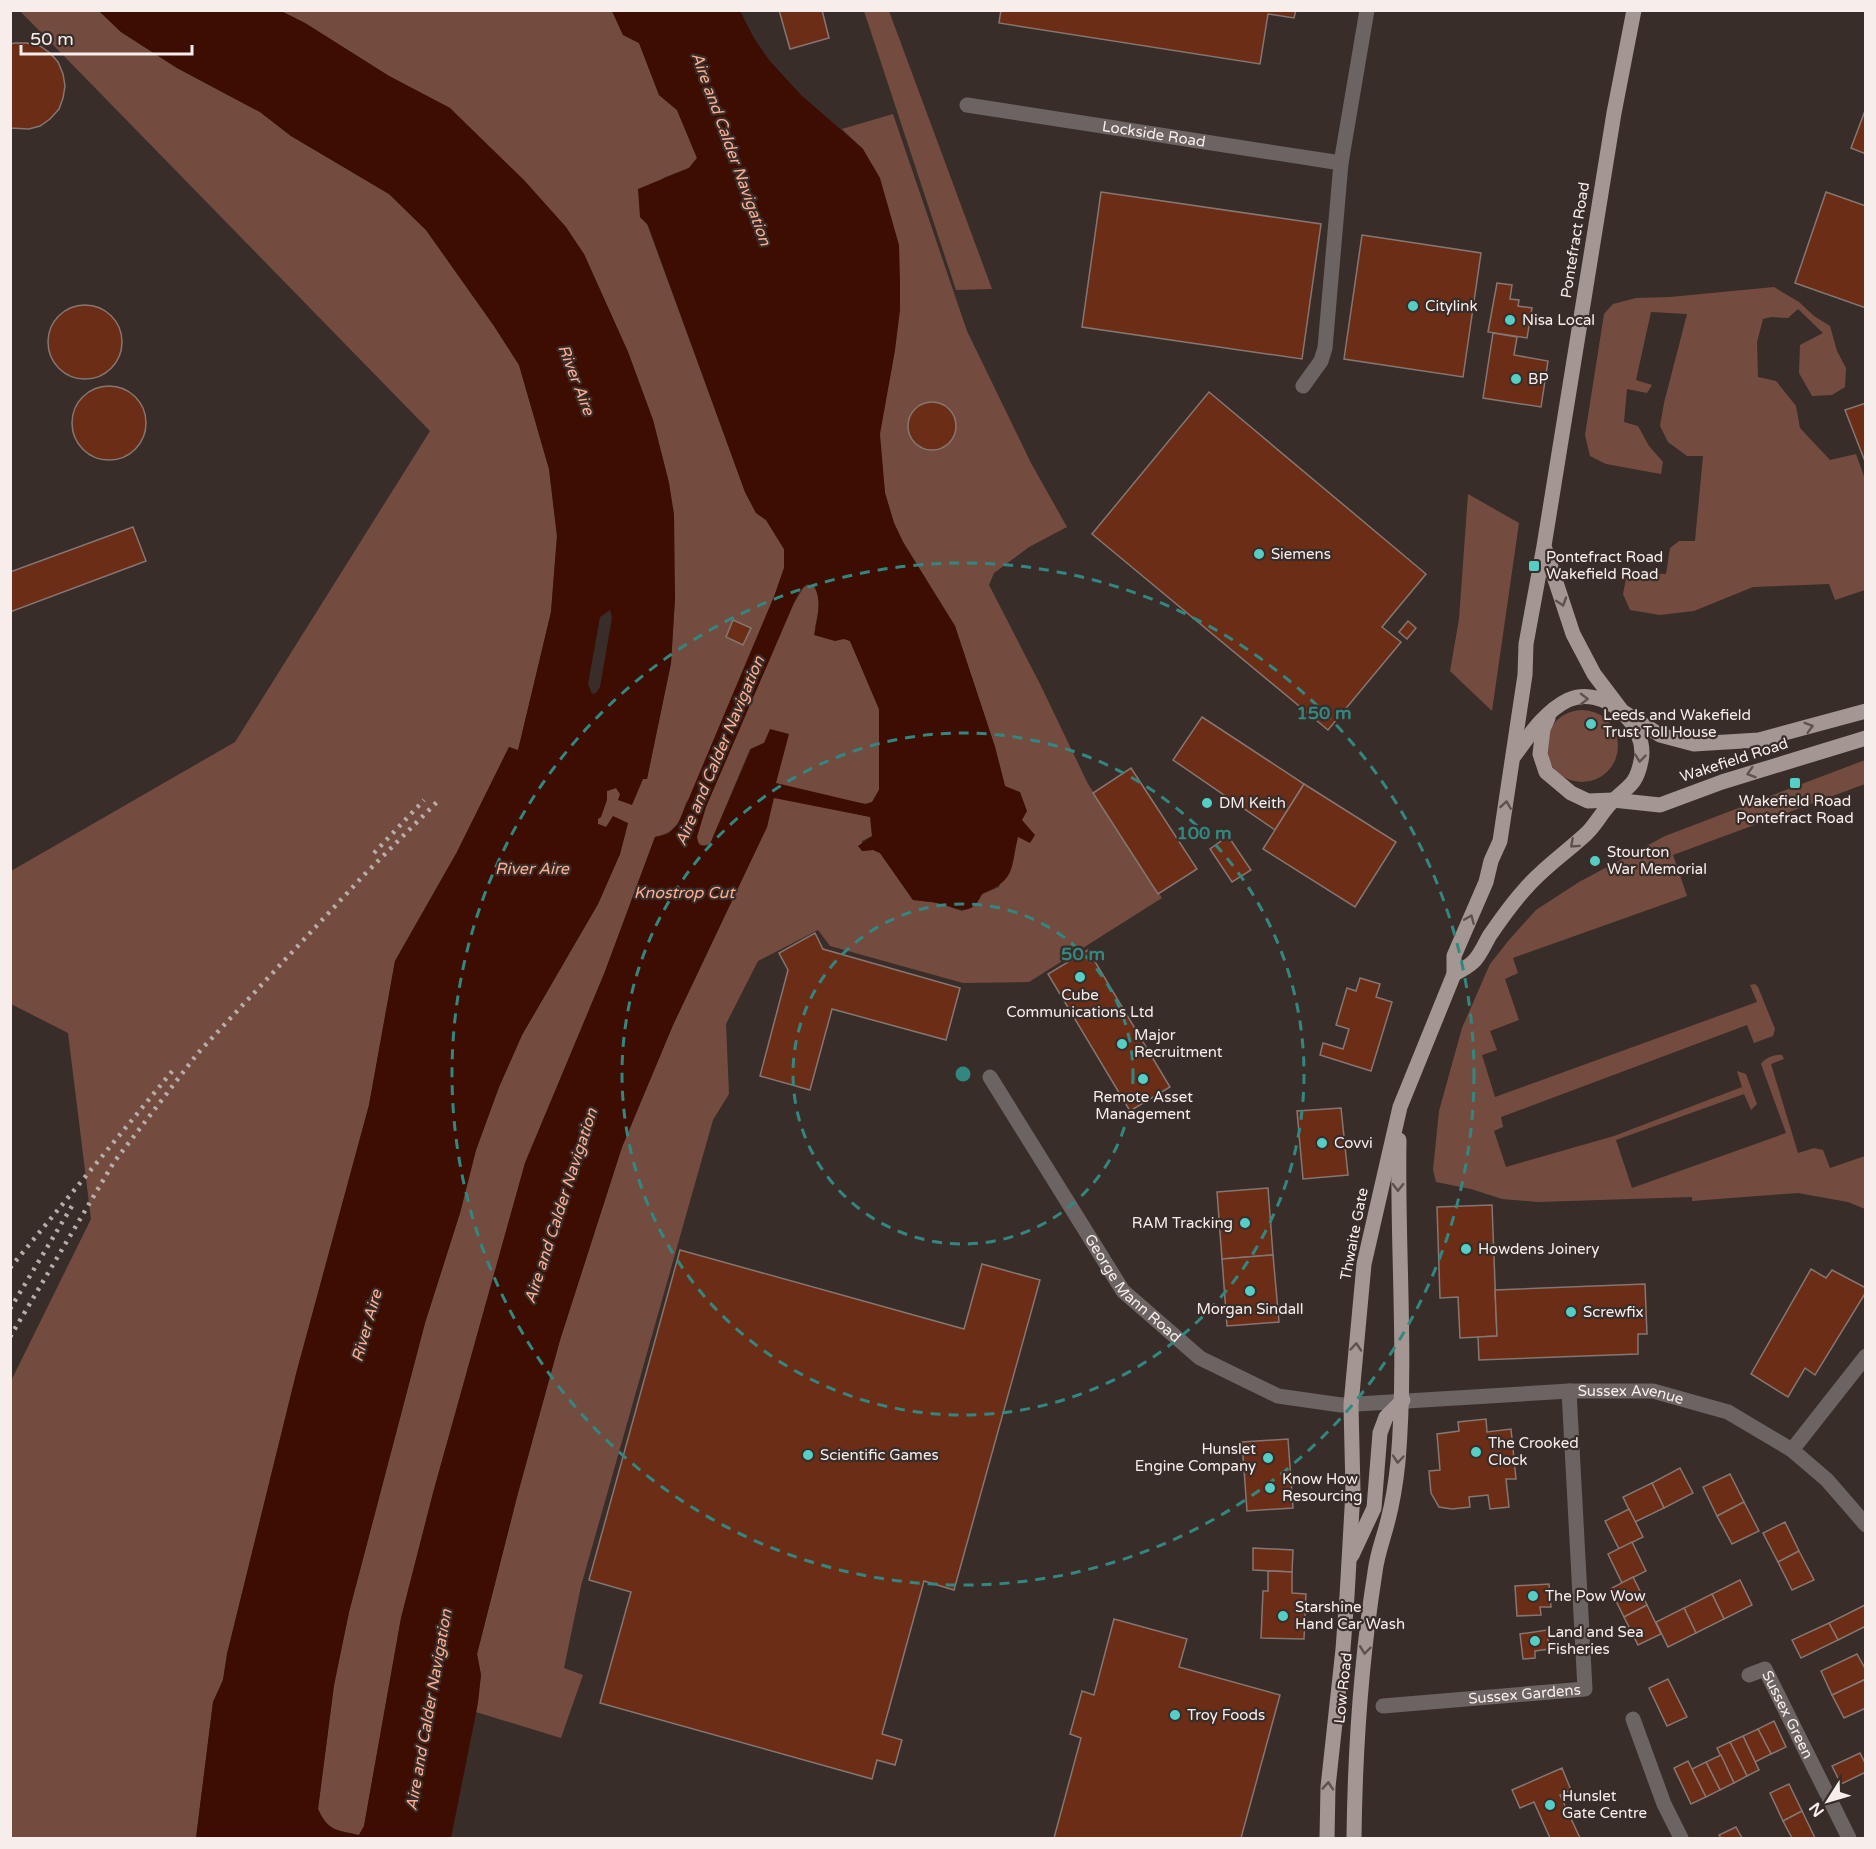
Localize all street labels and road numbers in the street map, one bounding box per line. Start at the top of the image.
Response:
street label: Lockside Road [1101,117,1207,151]
street label: Pontefract Road [1557,181,1593,299]
street label: Wakefield Road [1678,734,1790,786]
street label: Thwaite Gate [1336,1186,1372,1282]
street label: George Mann Road [1081,1231,1184,1346]
street label: Sussex Avenue [1578,1381,1686,1408]
street label: Low Road [1330,1652,1356,1724]
street label: Sussex Green [1758,1668,1817,1762]
street label: Sussex Gardens [1468,1680,1581,1708]

